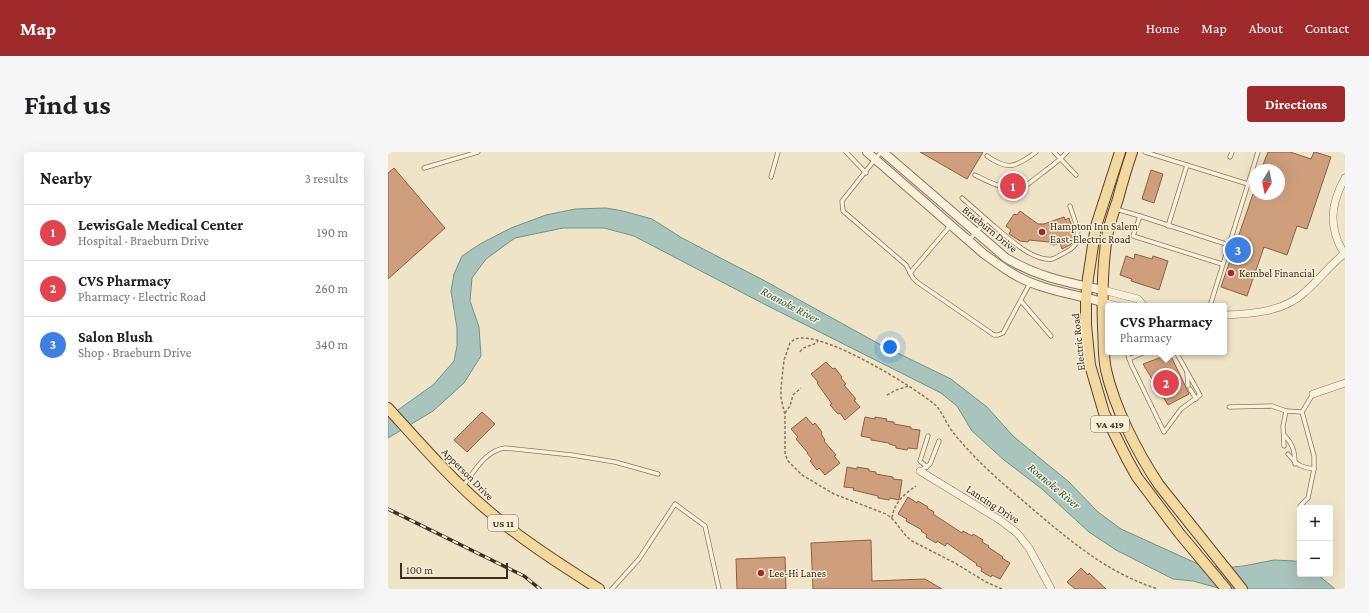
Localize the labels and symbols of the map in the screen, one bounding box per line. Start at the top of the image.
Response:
north arrow [1249,164,1285,200]
pin: 1 [1000,171,1026,201]
street label: Braeburn Drive [960,203,1020,255]
place label: Hampton Inn Salem East-Electric Road [1050,220,1138,245]
marker: Hampton Inn Salem East-Electric Road [1037,227,1047,237]
pin: 3 [1225,235,1251,265]
place label: Kembel Financial [1239,267,1315,279]
marker: Kembel Financial [1226,268,1236,278]
water label: Roanoke River [758,284,822,327]
street label: Electric Road [1069,313,1087,371]
your location [880,337,900,357]
pin: 2 [1153,368,1179,398]
road number: VA 419 [1091,416,1129,432]
street label: Apperson Drive [439,446,496,503]
water label: Roanoke River [1025,460,1084,512]
street label: Lancing Drive [964,482,1022,527]
road number: US 11 [488,515,518,531]
scale bar [400,561,508,580]
place label: Lee-Hi Lanes [769,567,826,579]
marker: Lee-Hi Lanes [756,568,766,578]

